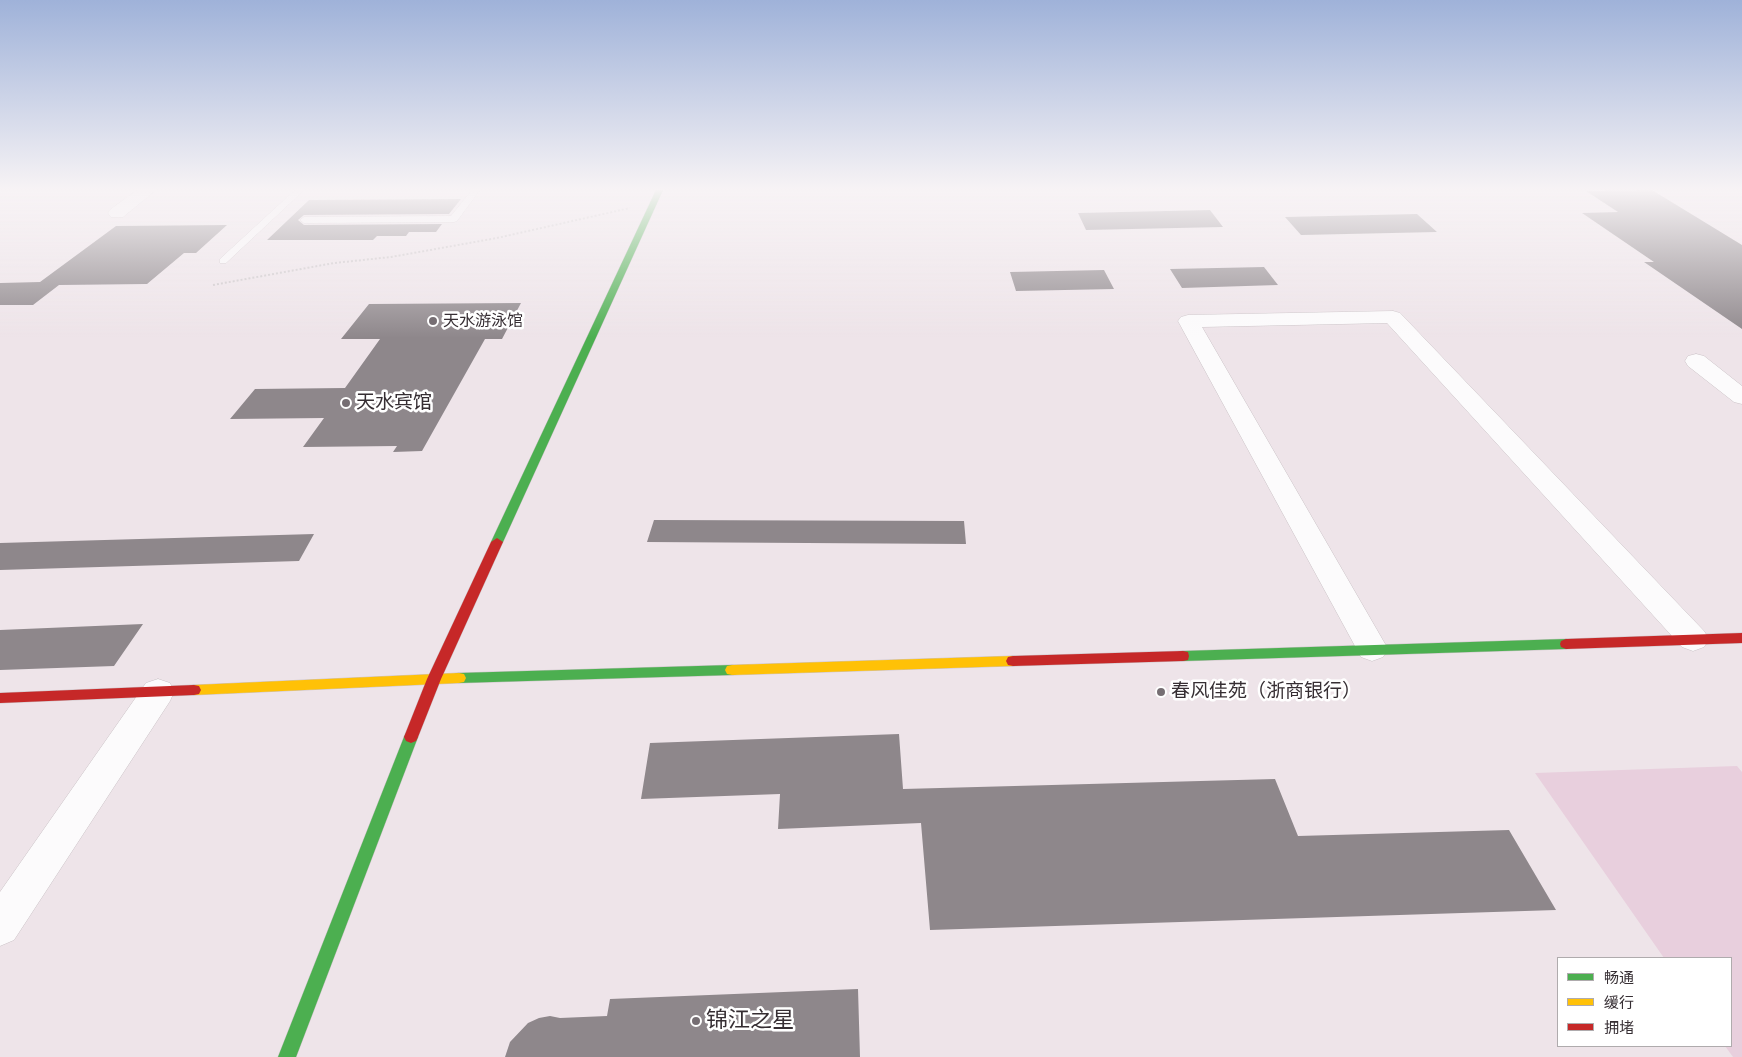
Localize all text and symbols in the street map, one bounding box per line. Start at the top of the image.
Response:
place label: 天水游泳馆 [443,311,523,331]
marker: 天水游泳馆 [427,315,439,327]
place label: 天水宾馆 [356,392,432,414]
marker: 天水宾馆 [340,397,352,409]
place label: 春风佳苑（浙商银行） [1171,681,1361,703]
marker: 春风佳苑（浙商银行） [1155,686,1167,698]
legend [1557,957,1732,1047]
text: 畅通 [1604,968,1634,987]
text: 缓行 [1604,993,1634,1012]
place label: 锦江之星 [706,1008,794,1034]
marker: 锦江之星 [690,1015,702,1027]
text: 拥堵 [1604,1018,1634,1037]

